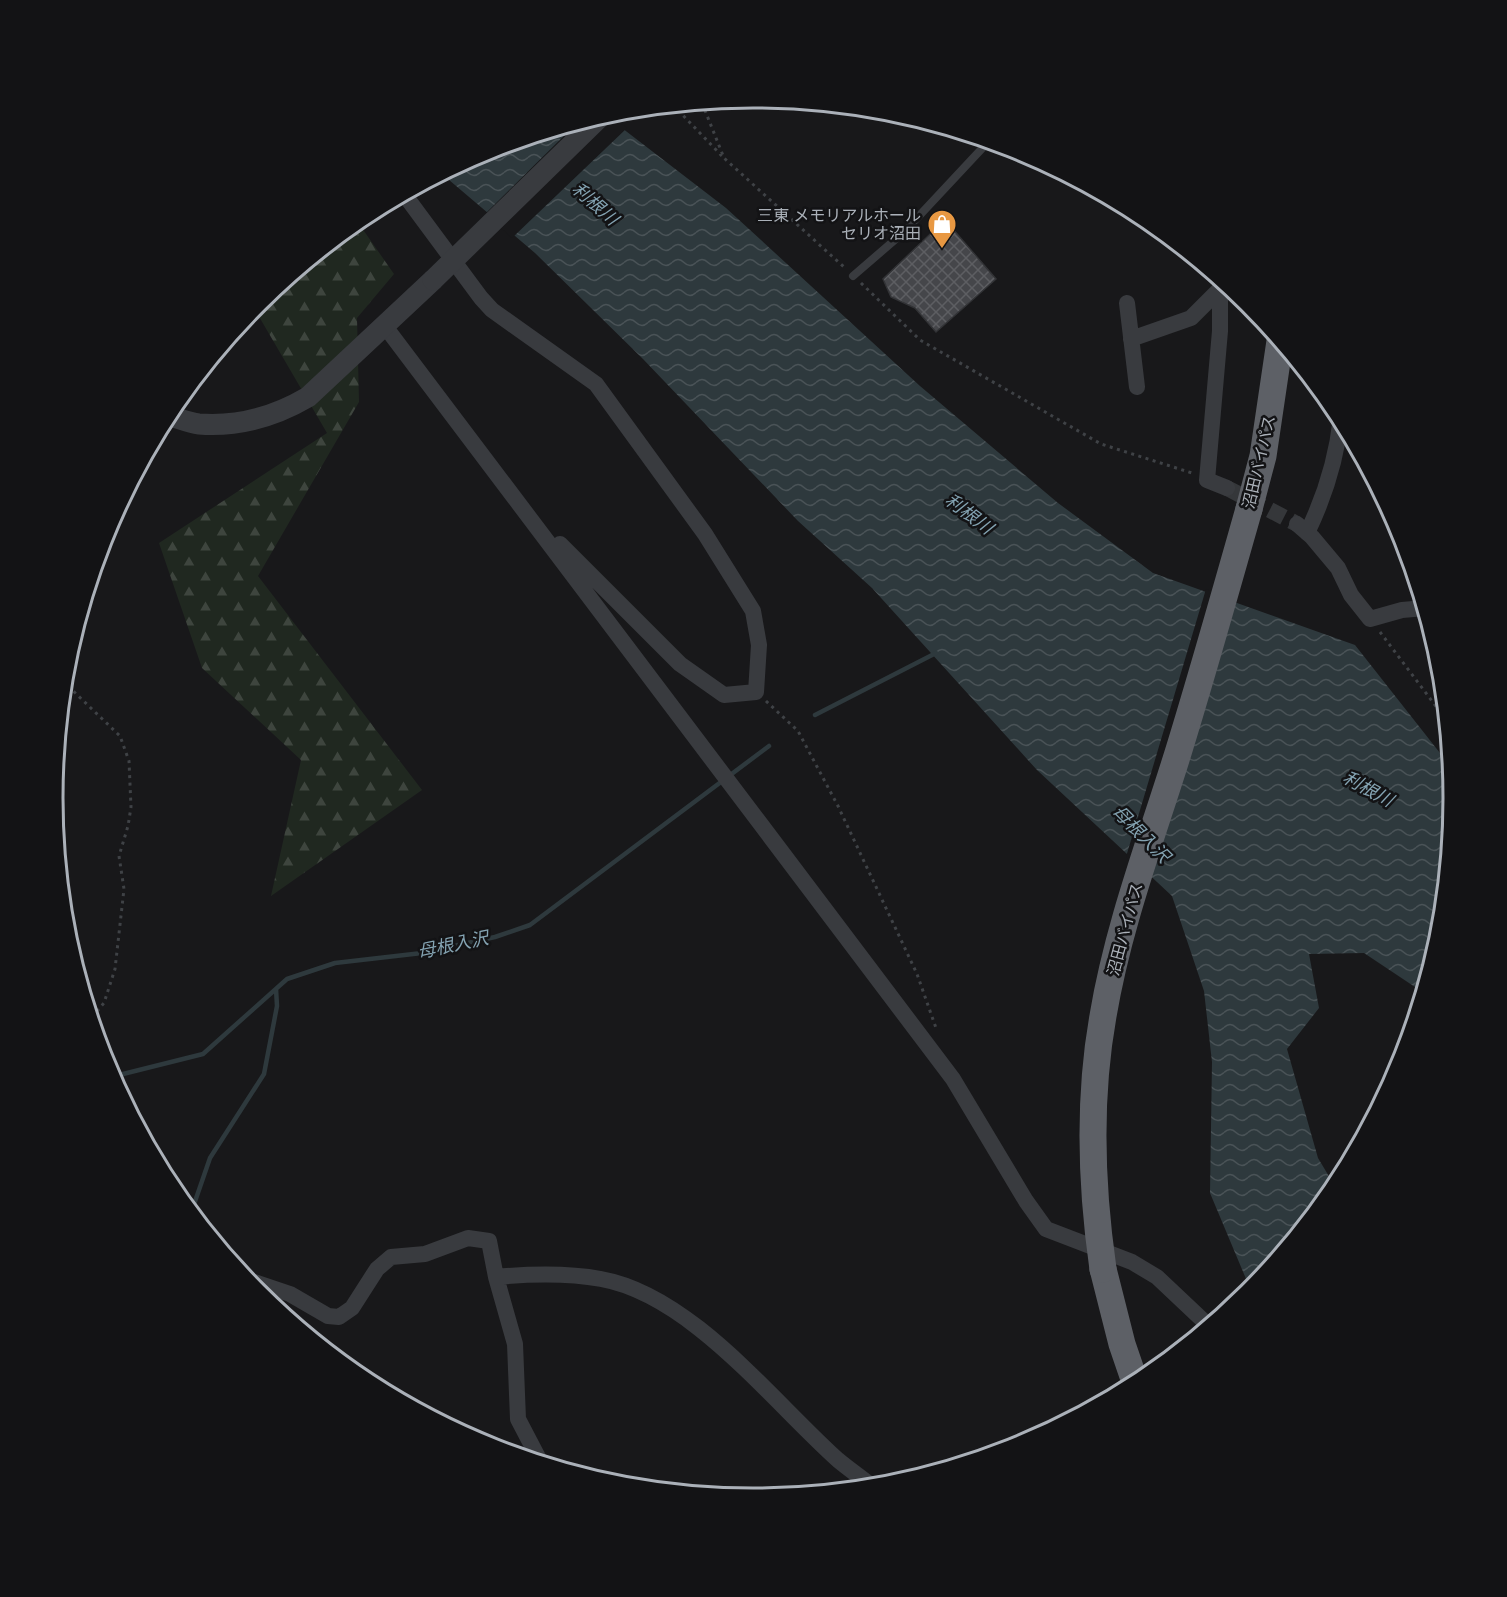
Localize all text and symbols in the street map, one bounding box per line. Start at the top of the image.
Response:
water label: 利根川 [567,177,625,232]
place label: 三東 メモリアルホール セリオ沼田 [757,205,921,244]
shop icon: 三東 メモリアルホール セリオ沼田 [926,208,958,250]
street label: 沼田バイパス [1238,413,1280,511]
water label: 利根川 [940,488,999,541]
water label: 利根川 [1339,765,1399,814]
water label: 母根入沢 [1107,800,1176,869]
street label: 沼田バイパス [1102,880,1148,978]
water label: 母根入沢 [415,925,493,964]

